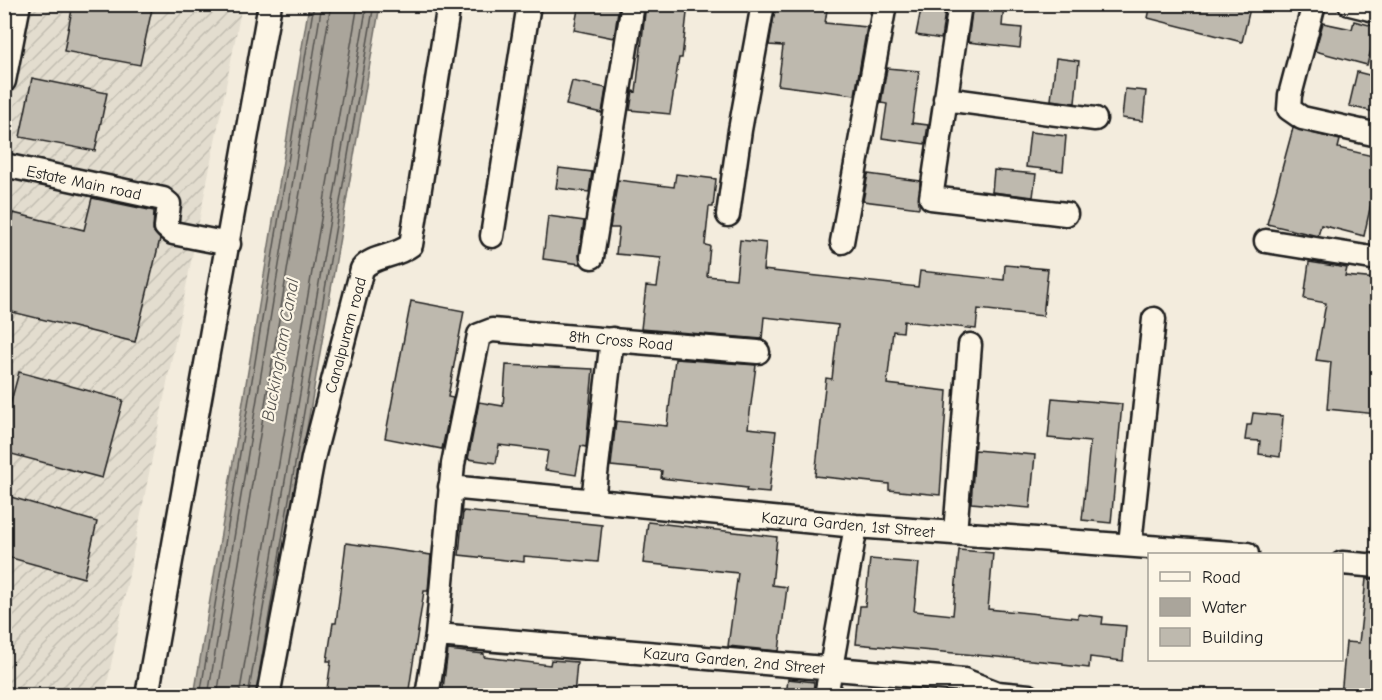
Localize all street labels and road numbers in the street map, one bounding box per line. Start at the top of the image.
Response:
street label: Estate Main road [25,162,143,204]
street label: Canalpuram road [322,275,370,395]
street label: 8th Cross Road [568,327,674,355]
street label: Kazura Garden, 1st Street [761,508,936,542]
street label: Kazura Garden, 2nd Street [642,644,826,678]

